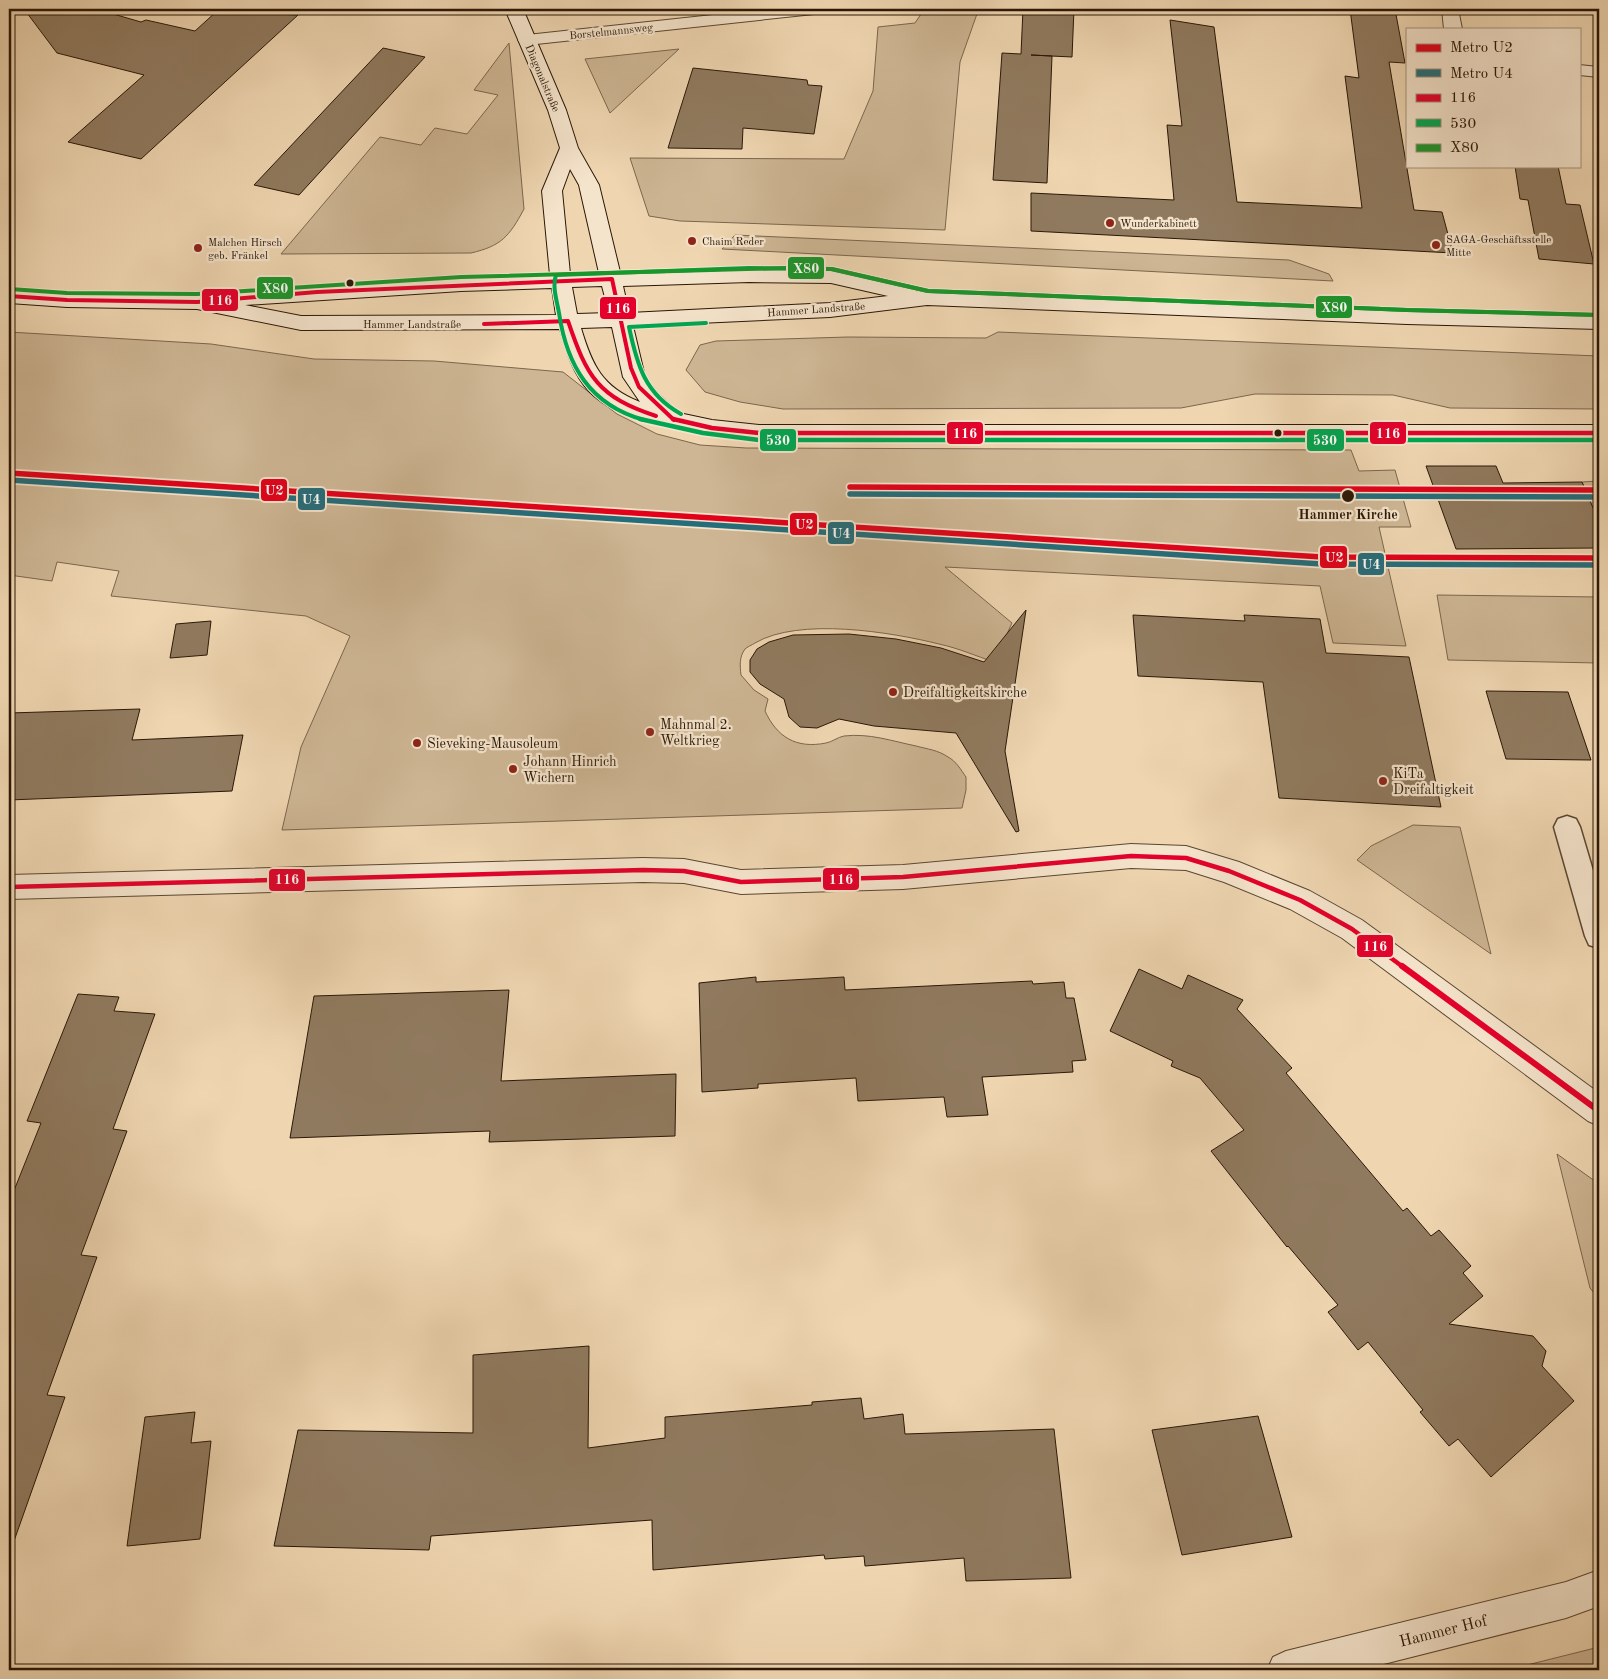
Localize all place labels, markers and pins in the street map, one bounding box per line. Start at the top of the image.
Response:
marker: Wunderkabinett [1104,217,1116,229]
place label: Wunderkabinett [1120,219,1197,230]
marker: Chaim Reder [686,235,698,247]
place label: SAGA-Geschäftsstelle Mitte [1446,235,1551,259]
place label: Chaim Reder [702,237,764,248]
place label: Malchen Hirsch geb. Fränkel [208,238,282,262]
marker: SAGA-Geschäftsstelle Mitte [1430,239,1442,251]
marker: Malchen Hirsch geb. Fränkel [192,242,204,254]
unlabelled marker [345,278,355,288]
unlabelled marker [1273,428,1283,438]
marker: Hammer Kirche [1340,488,1356,504]
place label: Hammer Kirche [1298,508,1398,522]
marker: Dreifaltigkeitskirche [887,686,899,698]
place label: Dreifaltigkeitskirche [903,686,1027,700]
place label: Mahnmal 2. Weltkrieg [660,718,732,748]
marker: Mahnmal 2. Weltkrieg [644,726,656,738]
marker: Sieveking-Mausoleum [411,737,423,749]
place label: Sieveking-Mausoleum [427,737,558,751]
place label: Johann Hinrich Wichern [523,755,617,785]
marker: Johann Hinrich Wichern [507,763,519,775]
place label: KiTa Dreifaltigkeit [1393,767,1474,797]
marker: KiTa Dreifaltigkeit [1377,775,1389,787]

